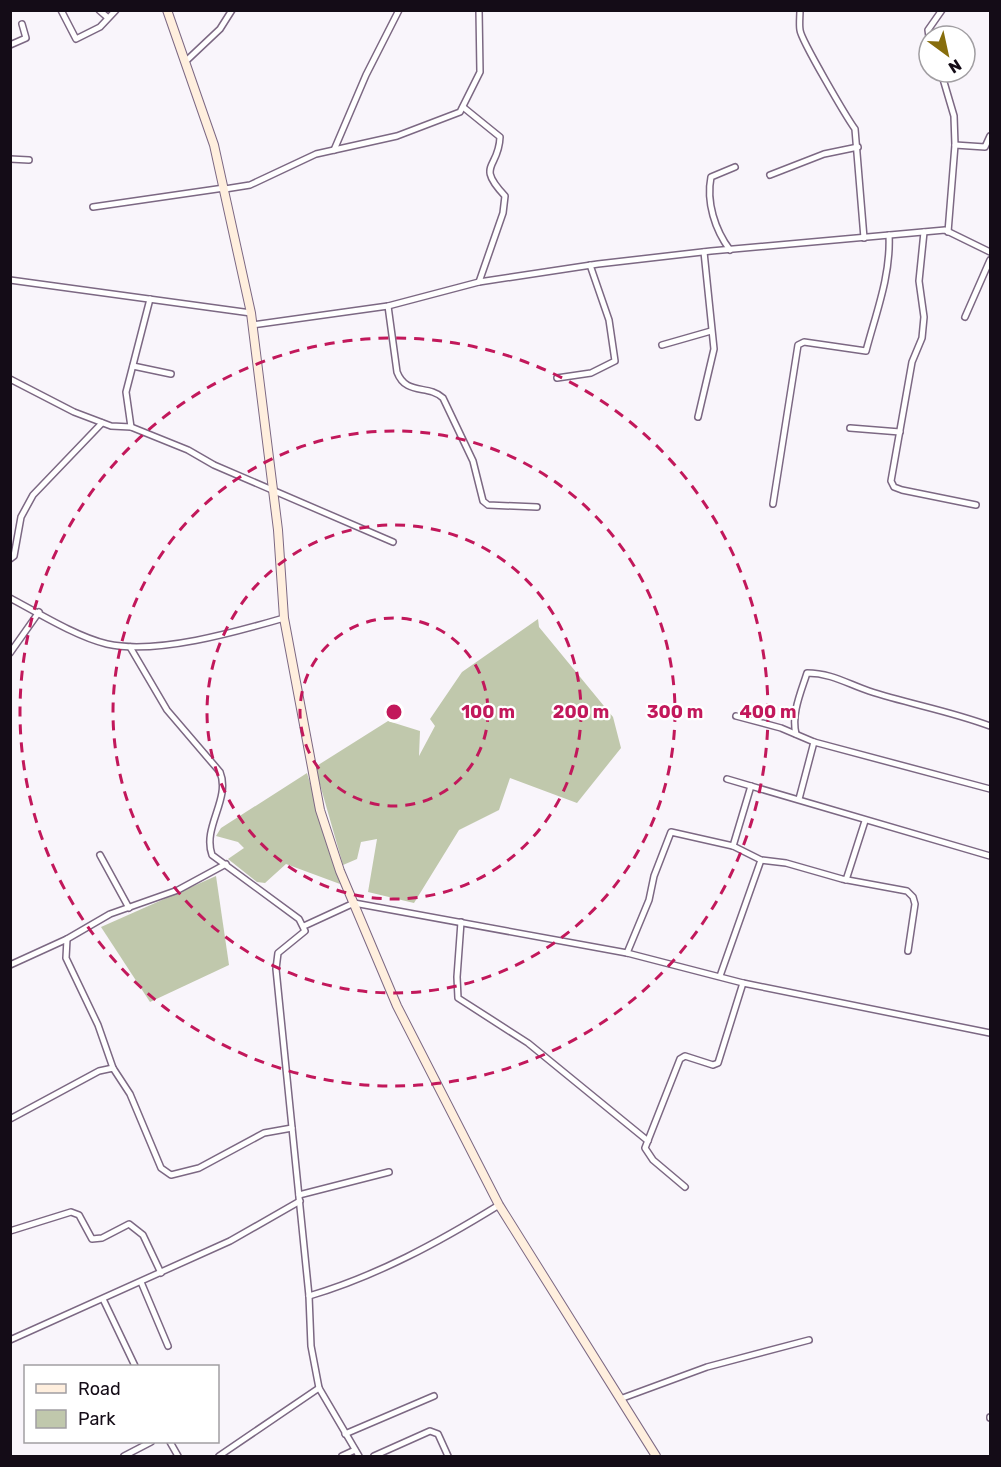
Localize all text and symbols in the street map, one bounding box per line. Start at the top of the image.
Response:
north arrow [917,24,977,84]
text: N [945,55,965,77]
text: 100 m [461,701,515,723]
text: 200 m [553,701,609,723]
text: 300 m [647,701,703,723]
text: 400 m [739,701,797,723]
centre of rings [384,702,404,722]
legend [24,1365,219,1443]
text: Road [78,1378,121,1400]
text: Park [78,1408,116,1430]

